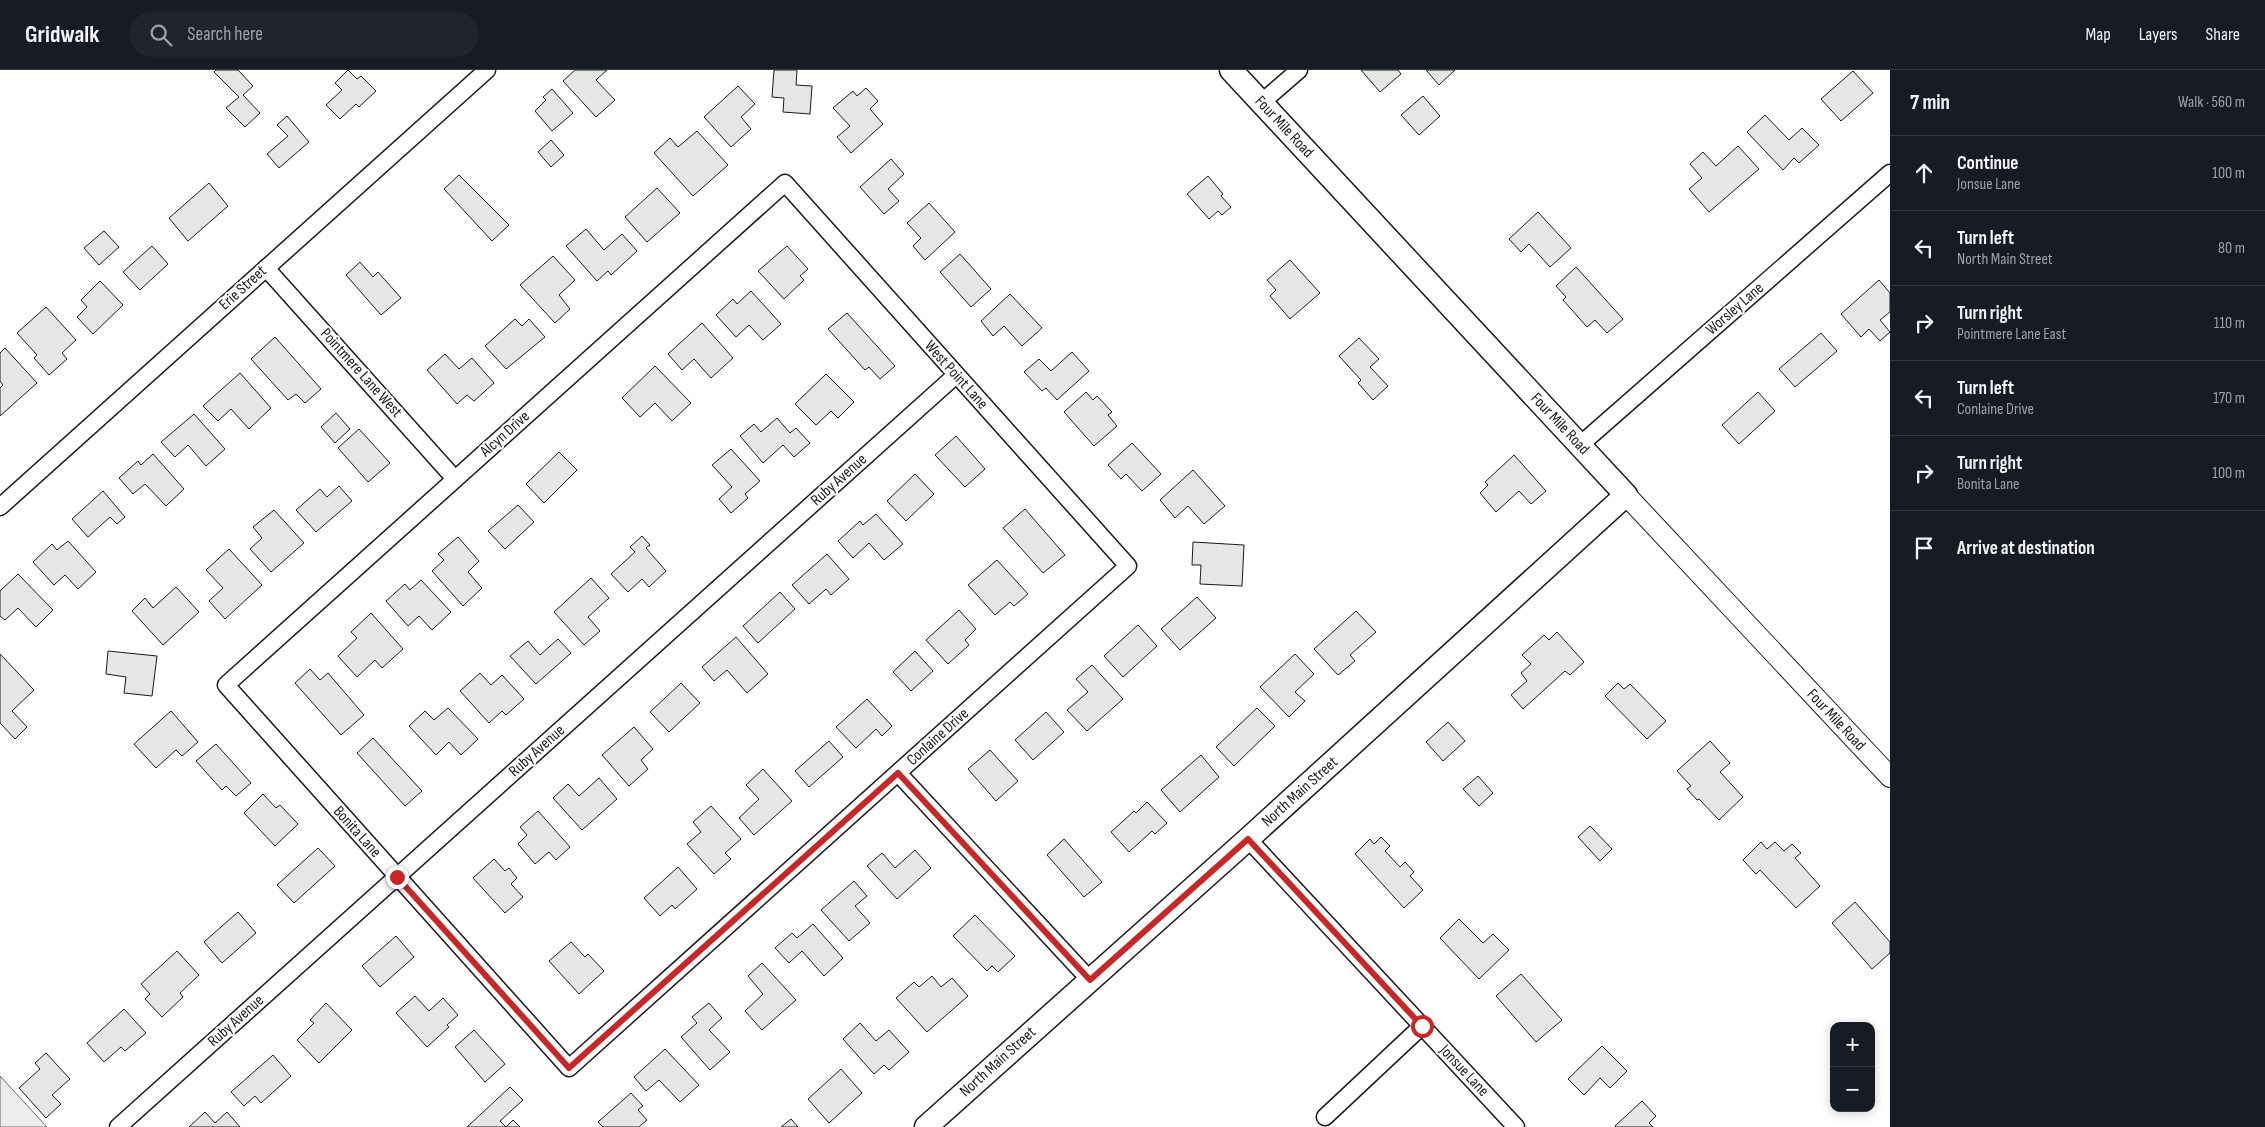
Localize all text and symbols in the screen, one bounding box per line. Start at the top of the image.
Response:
search box [129,12,479,57]
text: Gridwalk [25,20,99,49]
icon: search [147,21,175,49]
text: Search here [187,23,263,46]
text: Map [2086,24,2111,45]
text: Layers [2139,24,2178,45]
text: Share [2206,24,2240,45]
text: 7 min [1910,90,1950,115]
street label: Four Mile Road [1251,92,1317,162]
text: Walk · 560 m [2178,93,2245,112]
text: Continue [1957,152,2018,175]
icon: ahead [1910,159,1938,187]
text: 100 m [2212,164,2245,183]
text: Jonsue Lane [1957,175,2021,194]
text: Turn left [1957,227,2014,250]
icon: left [1910,234,1938,262]
text: 80 m [2218,239,2245,258]
text: North Main Street [1957,250,2053,269]
street label: Erie Street [215,262,271,314]
street label: Worsley Lane [1702,279,1768,339]
text: Turn right [1957,302,2022,325]
icon: right [1910,309,1938,337]
text: 110 m [2214,314,2245,333]
street label: Pointmere Lane West [316,325,406,422]
text: Pointmere Lane East [1957,325,2066,344]
street label: West Point Lane [920,337,992,413]
text: Turn left [1957,377,2014,400]
icon: left [1910,384,1938,412]
street label: Four Mile Road [1527,389,1593,459]
text: 170 m [2213,389,2245,408]
text: Conlaine Drive [1957,400,2034,419]
street label: Alcyn Drive [476,407,534,462]
street label: Ruby Avenue [807,450,871,510]
text: Turn right [1957,452,2022,475]
icon: right [1910,459,1938,487]
text: 100 m [2212,464,2245,483]
text: Bonita Lane [1957,475,2019,494]
icon: arrive [1910,534,1938,562]
text: Arrive at destination [1957,537,2095,560]
street label: Four Mile Road [1803,685,1869,755]
street label: Conlaine Drive [903,704,973,770]
street label: Ruby Avenue [505,721,569,781]
street label: North Main Street [1258,753,1342,831]
street label: Bonita Lane [329,802,385,862]
route end [386,866,409,889]
street label: Ruby Avenue [204,991,268,1051]
route start [1411,1015,1434,1038]
map controls [1830,1022,1875,1112]
button: + [1830,1022,1875,1067]
street label: North Main Street [956,1023,1040,1101]
street label: Jonsue Lane [1435,1041,1493,1101]
button: − [1830,1067,1875,1112]

